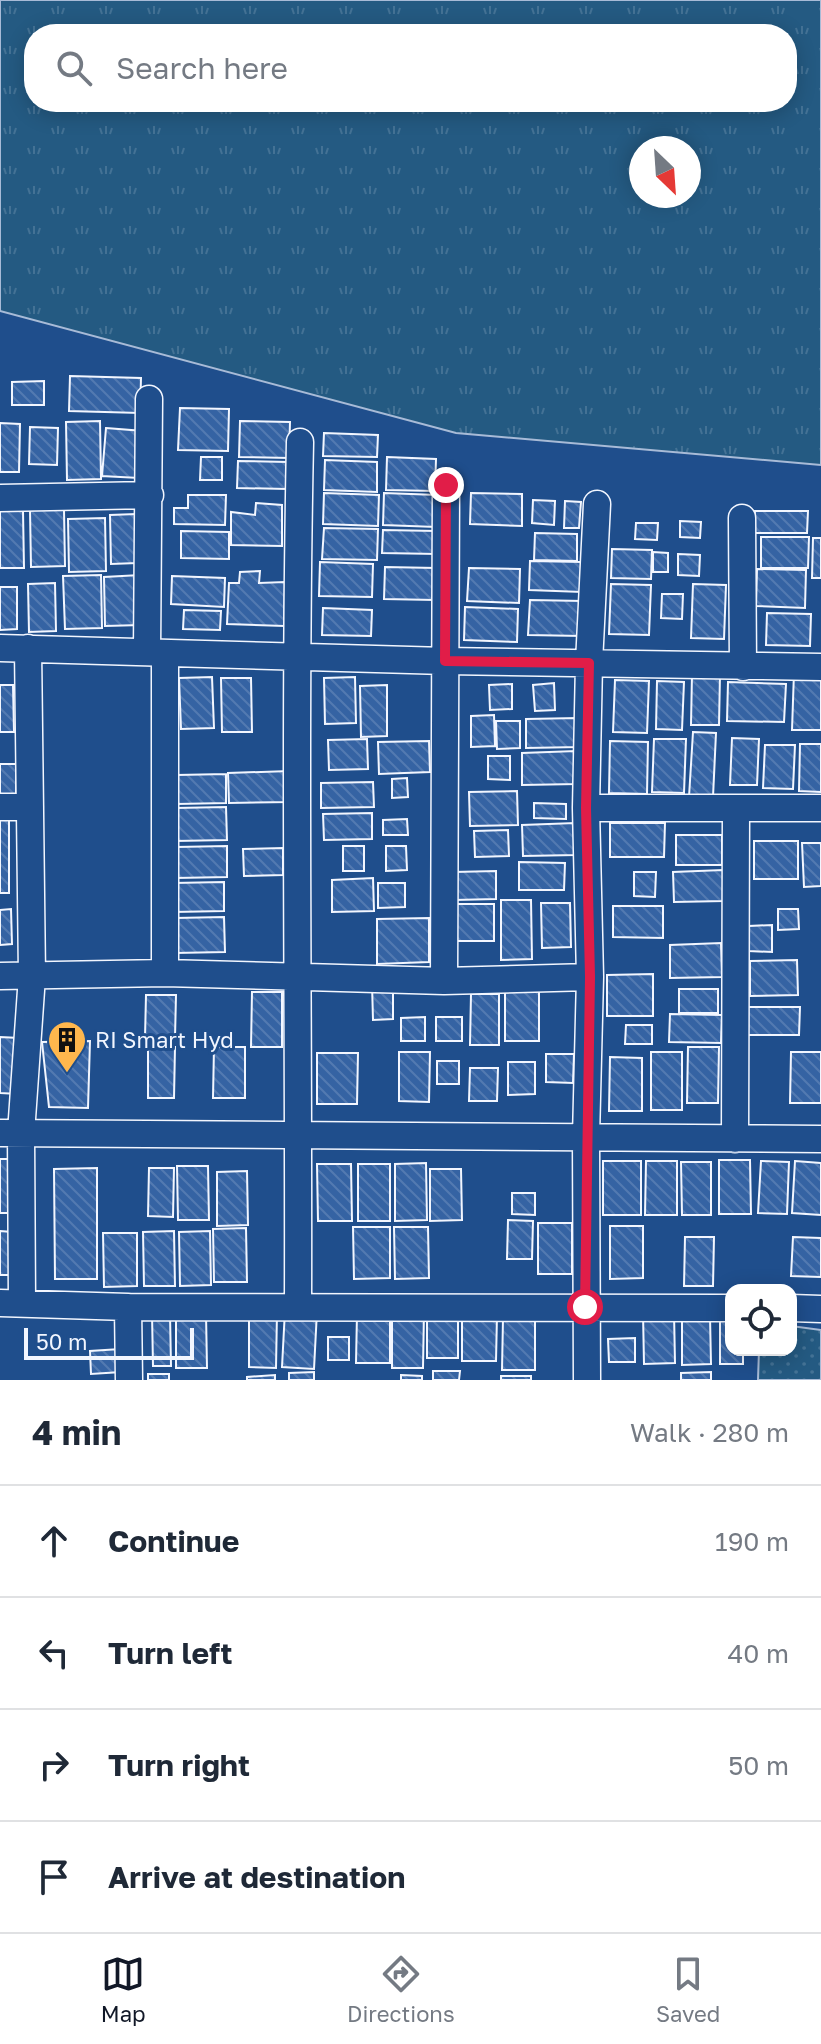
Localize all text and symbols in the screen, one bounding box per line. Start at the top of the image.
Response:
search box [24,24,797,112]
icon: search [52,46,96,90]
text: Search here [116,50,288,86]
north arrow [629,136,701,208]
route end [428,467,464,503]
building icon: RI Smart Hyd [46,1019,88,1074]
place label: RI Smart Hyd [95,1026,234,1053]
map controls [725,1284,797,1356]
button: locate [725,1284,797,1356]
route start [567,1289,603,1325]
scale bar [24,1324,194,1360]
text: 50 m [36,1328,87,1355]
text: 4 min [32,1412,121,1452]
text: Walk · 280 m [630,1417,789,1448]
icon: ahead [32,1519,76,1563]
text: Continue [108,1523,239,1559]
text: 190 m [715,1526,789,1557]
icon: left [32,1631,76,1675]
text: Turn left [108,1635,233,1671]
text: 40 m [728,1638,789,1669]
icon: right [32,1743,76,1787]
text: Turn right [108,1747,250,1783]
text: 50 m [728,1750,789,1781]
icon: arrive [32,1855,76,1899]
text: Arrive at destination [108,1859,405,1895]
tab: Map [101,1952,146,2027]
tab: Directions [347,1952,455,2027]
tab: Saved [656,1952,720,2027]

